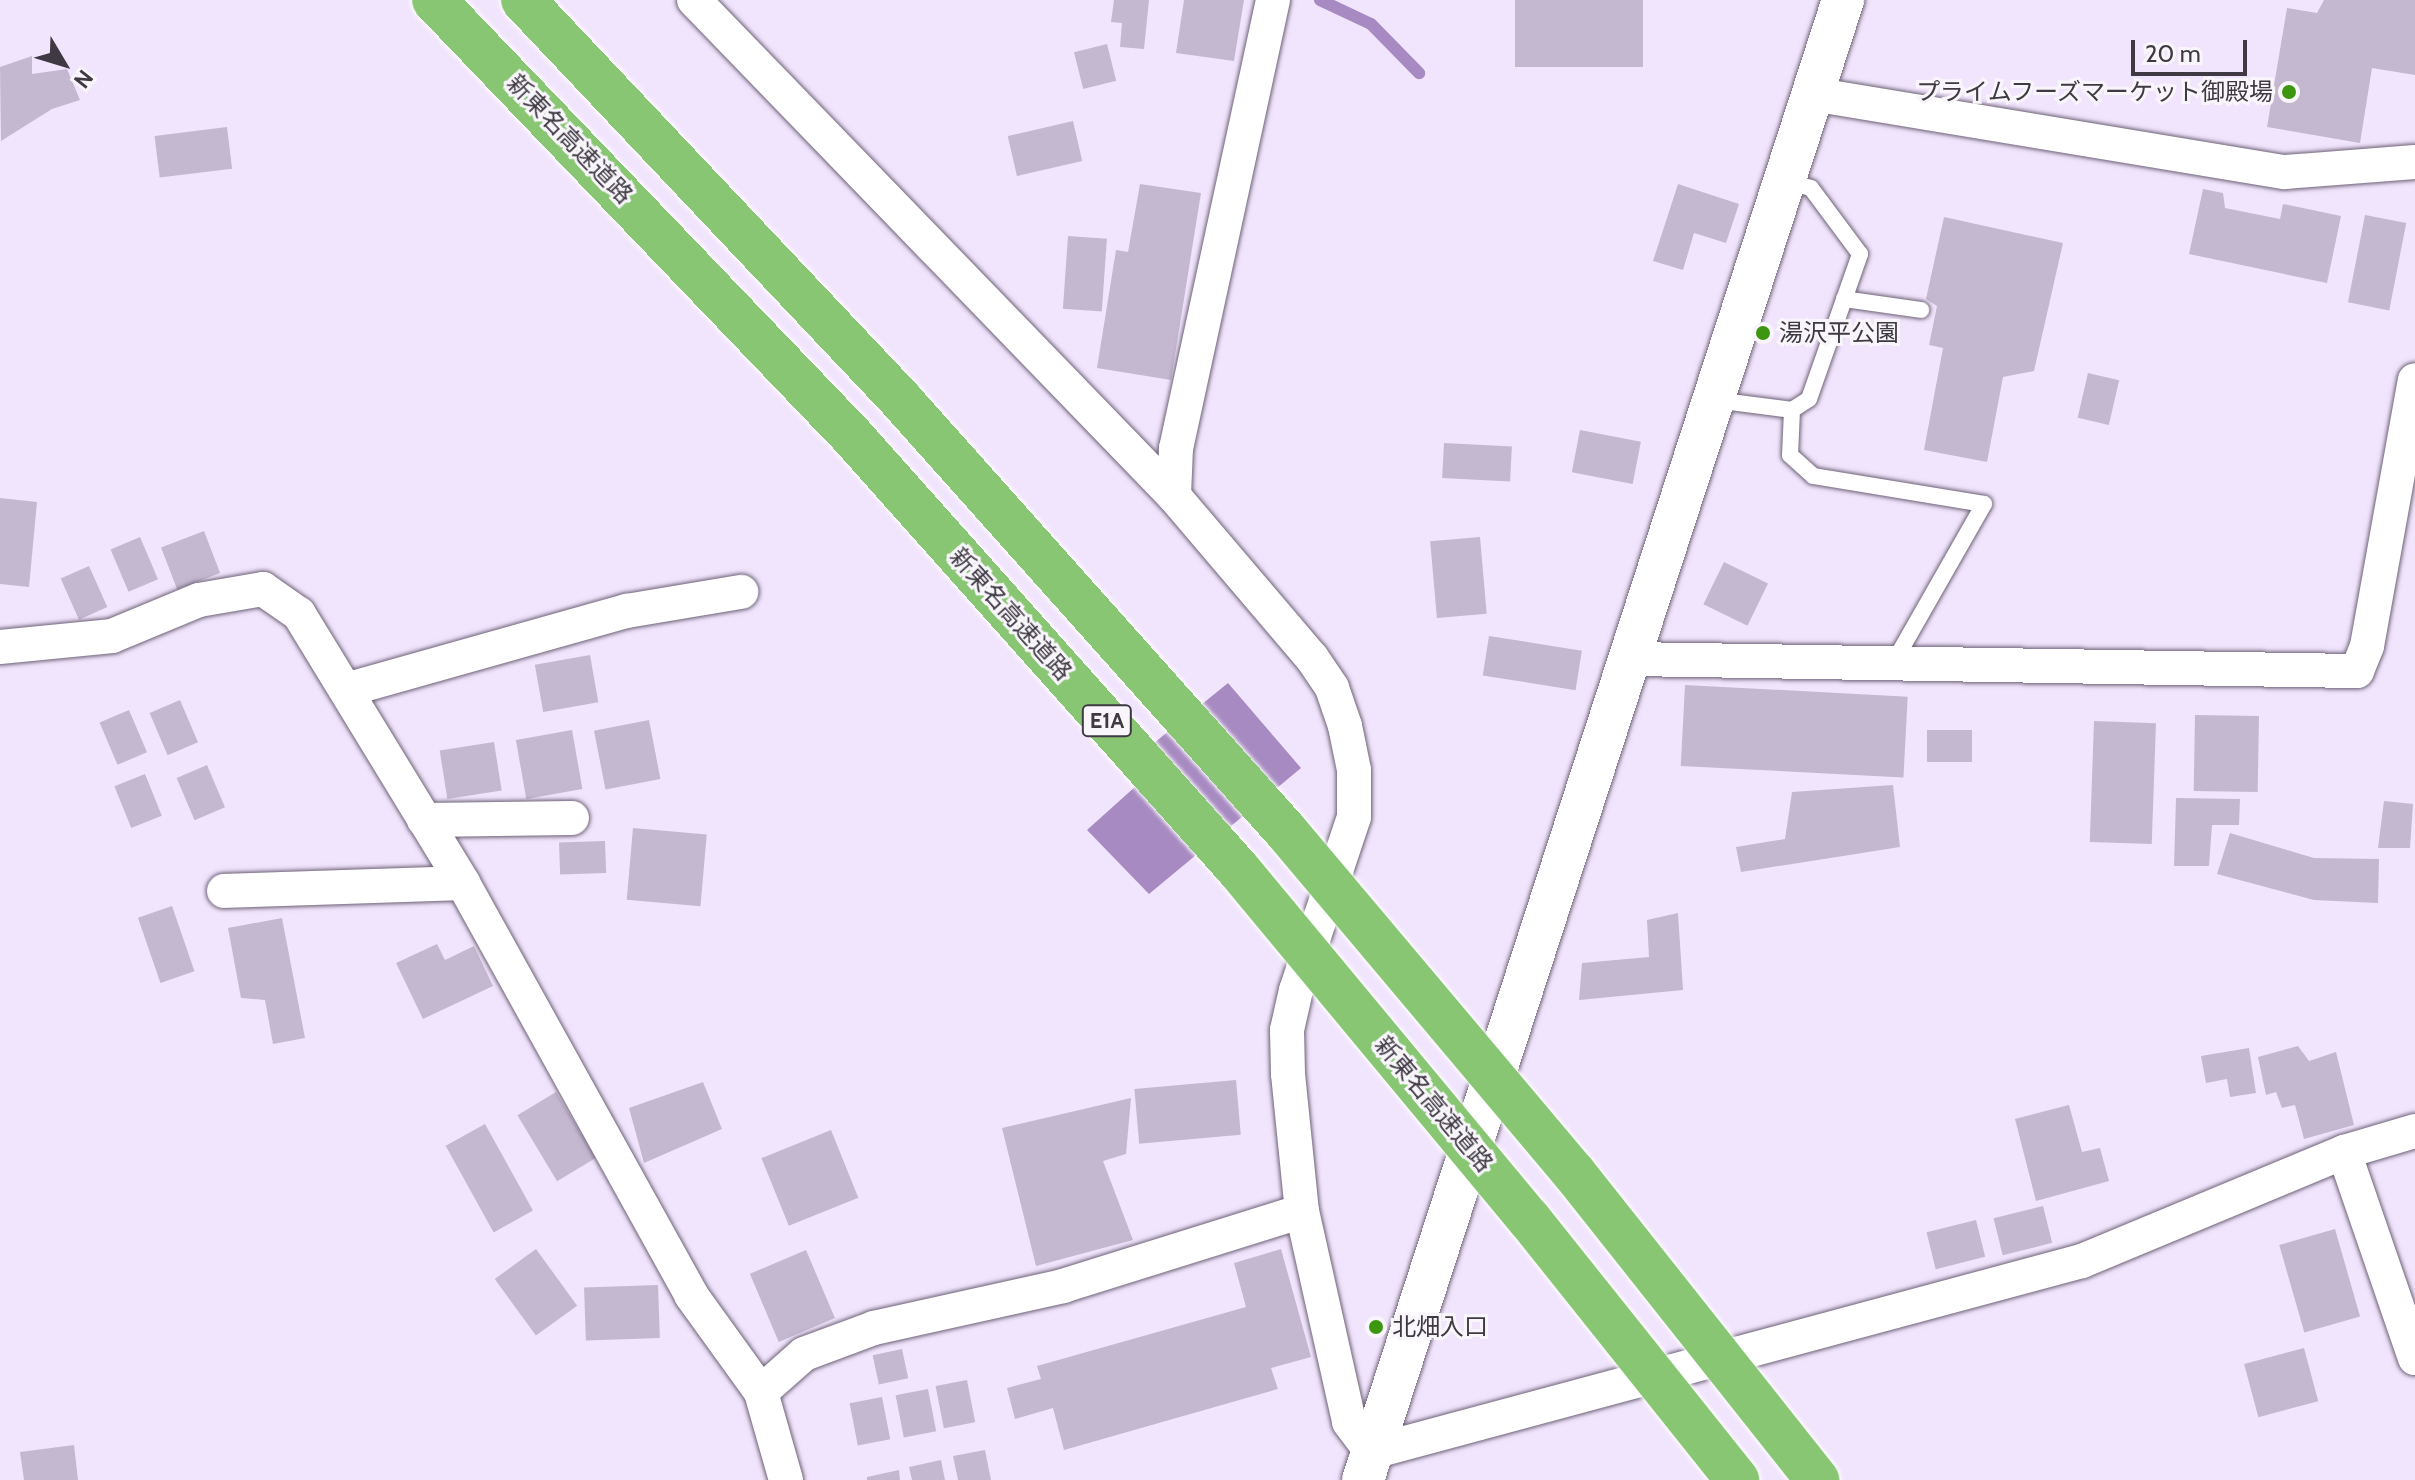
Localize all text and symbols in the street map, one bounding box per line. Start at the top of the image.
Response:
north arrow [24,24,104,104]
scale bar [2135,24,2251,74]
text: 20 m [2145,39,2201,68]
text: N [68,65,99,94]
street label: 新東名高速道路 [501,69,639,209]
place label: プライムフーズマーケット御殿場 [1913,78,2273,106]
marker: プライムフーズマーケット御殿場 [2280,83,2298,101]
place label: 湯沢平公園 [1779,319,1899,347]
marker: 湯沢平公園 [1754,324,1772,342]
street label: 新東名高速道路 [944,542,1078,686]
road number: E1A [1081,703,1133,739]
street label: 新東名高速道路 [1369,1030,1499,1178]
place label: 北畑入口 [1392,1313,1488,1341]
marker: 北畑入口 [1367,1318,1385,1336]

